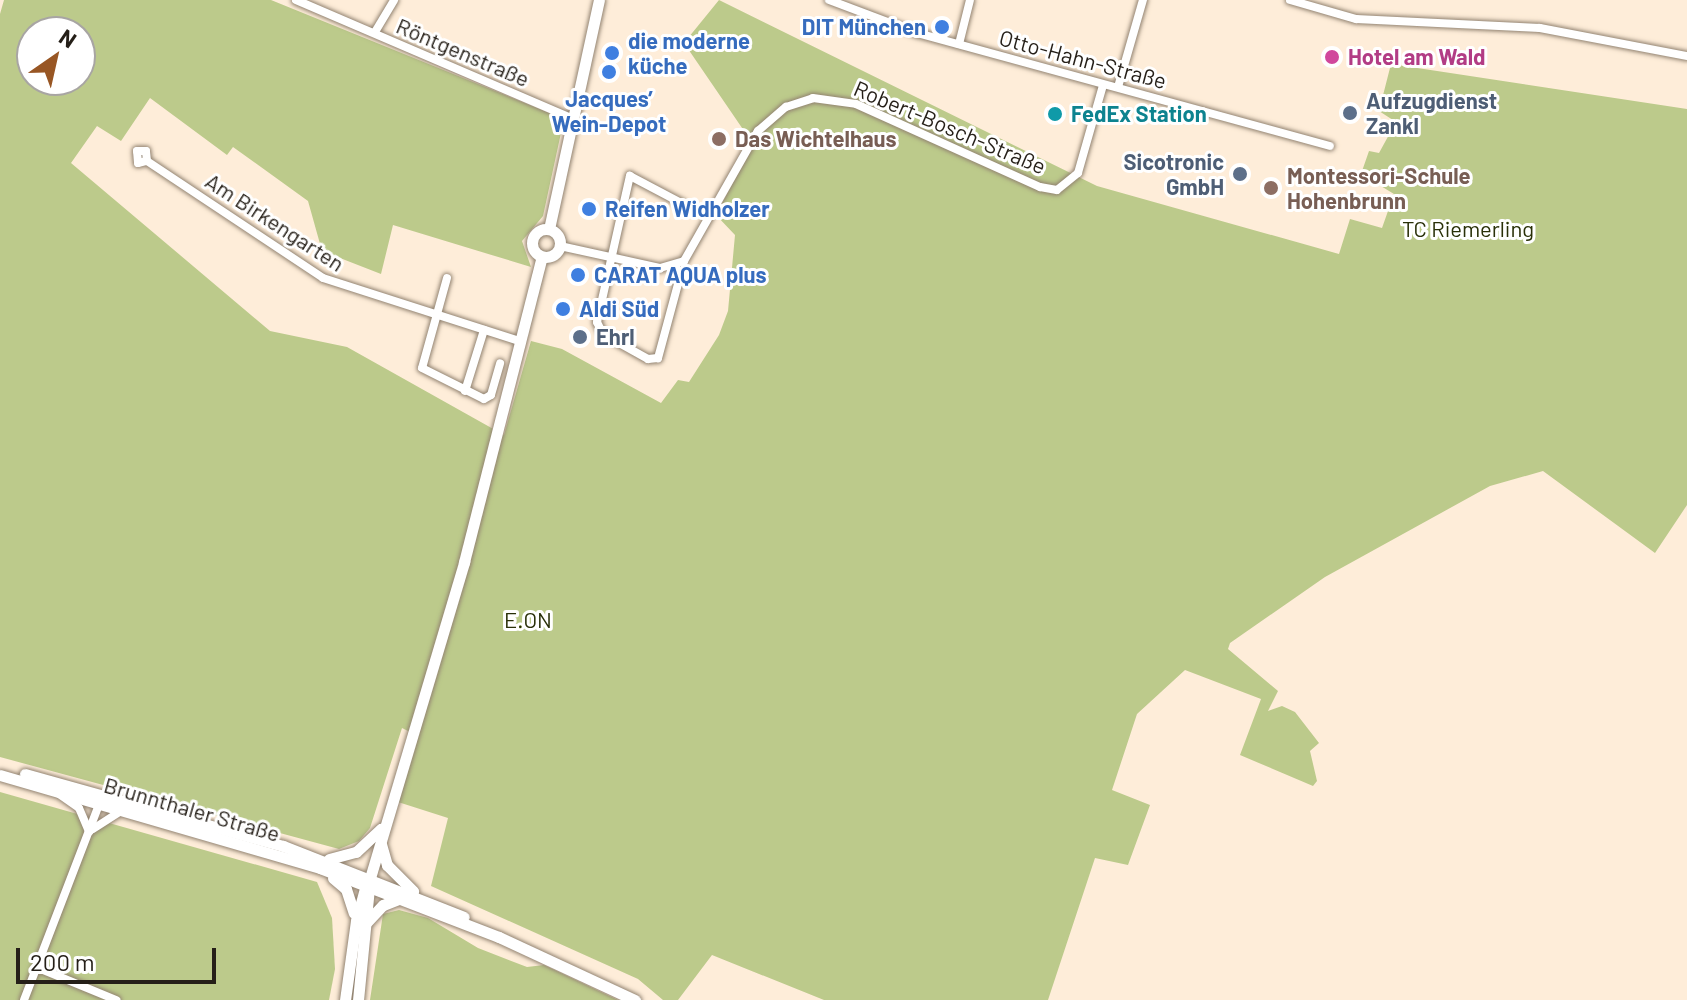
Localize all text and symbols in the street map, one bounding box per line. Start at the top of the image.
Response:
street label: Röntgenstraße [392,12,534,92]
place label: DIT München [802,14,926,40]
north arrow [16,16,96,96]
marker: DIT München [933,18,951,36]
text: N [55,23,82,53]
street label: Otto-Hahn-Straße [997,24,1169,94]
place label: die moderne küche [628,27,750,78]
marker: die moderne küche [603,44,621,62]
place label: Hotel am Wald [1348,44,1486,70]
marker: Hotel am Wald [1323,48,1341,66]
marker: Jacques’ Wein-Depot [600,63,618,81]
street label: Robert-Bosch-Straße [850,75,1050,179]
place label: Jacques’ Wein-Depot [552,85,666,136]
place label: Aufzugdienst Zankl [1366,87,1497,138]
place label: FedEx Station [1071,101,1207,127]
marker: Aufzugdienst Zankl [1341,104,1359,122]
marker: FedEx Station [1046,105,1064,123]
place label: Das Wichtelhaus [735,126,897,152]
marker: Das Wichtelhaus [710,130,728,148]
place label: Sicotronic GmbH [1123,148,1224,200]
place label: Montessori-Schule Hohenbrunn [1287,162,1471,214]
marker: Sicotronic GmbH [1231,165,1249,183]
street label: Am Birkengarten [201,167,349,277]
marker: Montessori-Schule Hohenbrunn [1262,179,1280,197]
place label: Reifen Widholzer [605,196,770,222]
marker: Reifen Widholzer [580,200,598,218]
park label: TC Riemerling [1402,216,1534,242]
place label: CARAT AQUA plus [594,262,767,288]
marker: CARAT AQUA plus [569,266,587,284]
place label: Aldi Süd [579,296,659,322]
marker: Aldi Süd [554,300,572,318]
place label: Ehrl [596,324,635,350]
marker: Ehrl [571,328,589,346]
park label: E.ON [504,607,552,633]
street label: Brunnthaler Straße [101,771,283,847]
scale bar [20,932,220,982]
text: 200 m [30,947,95,976]

